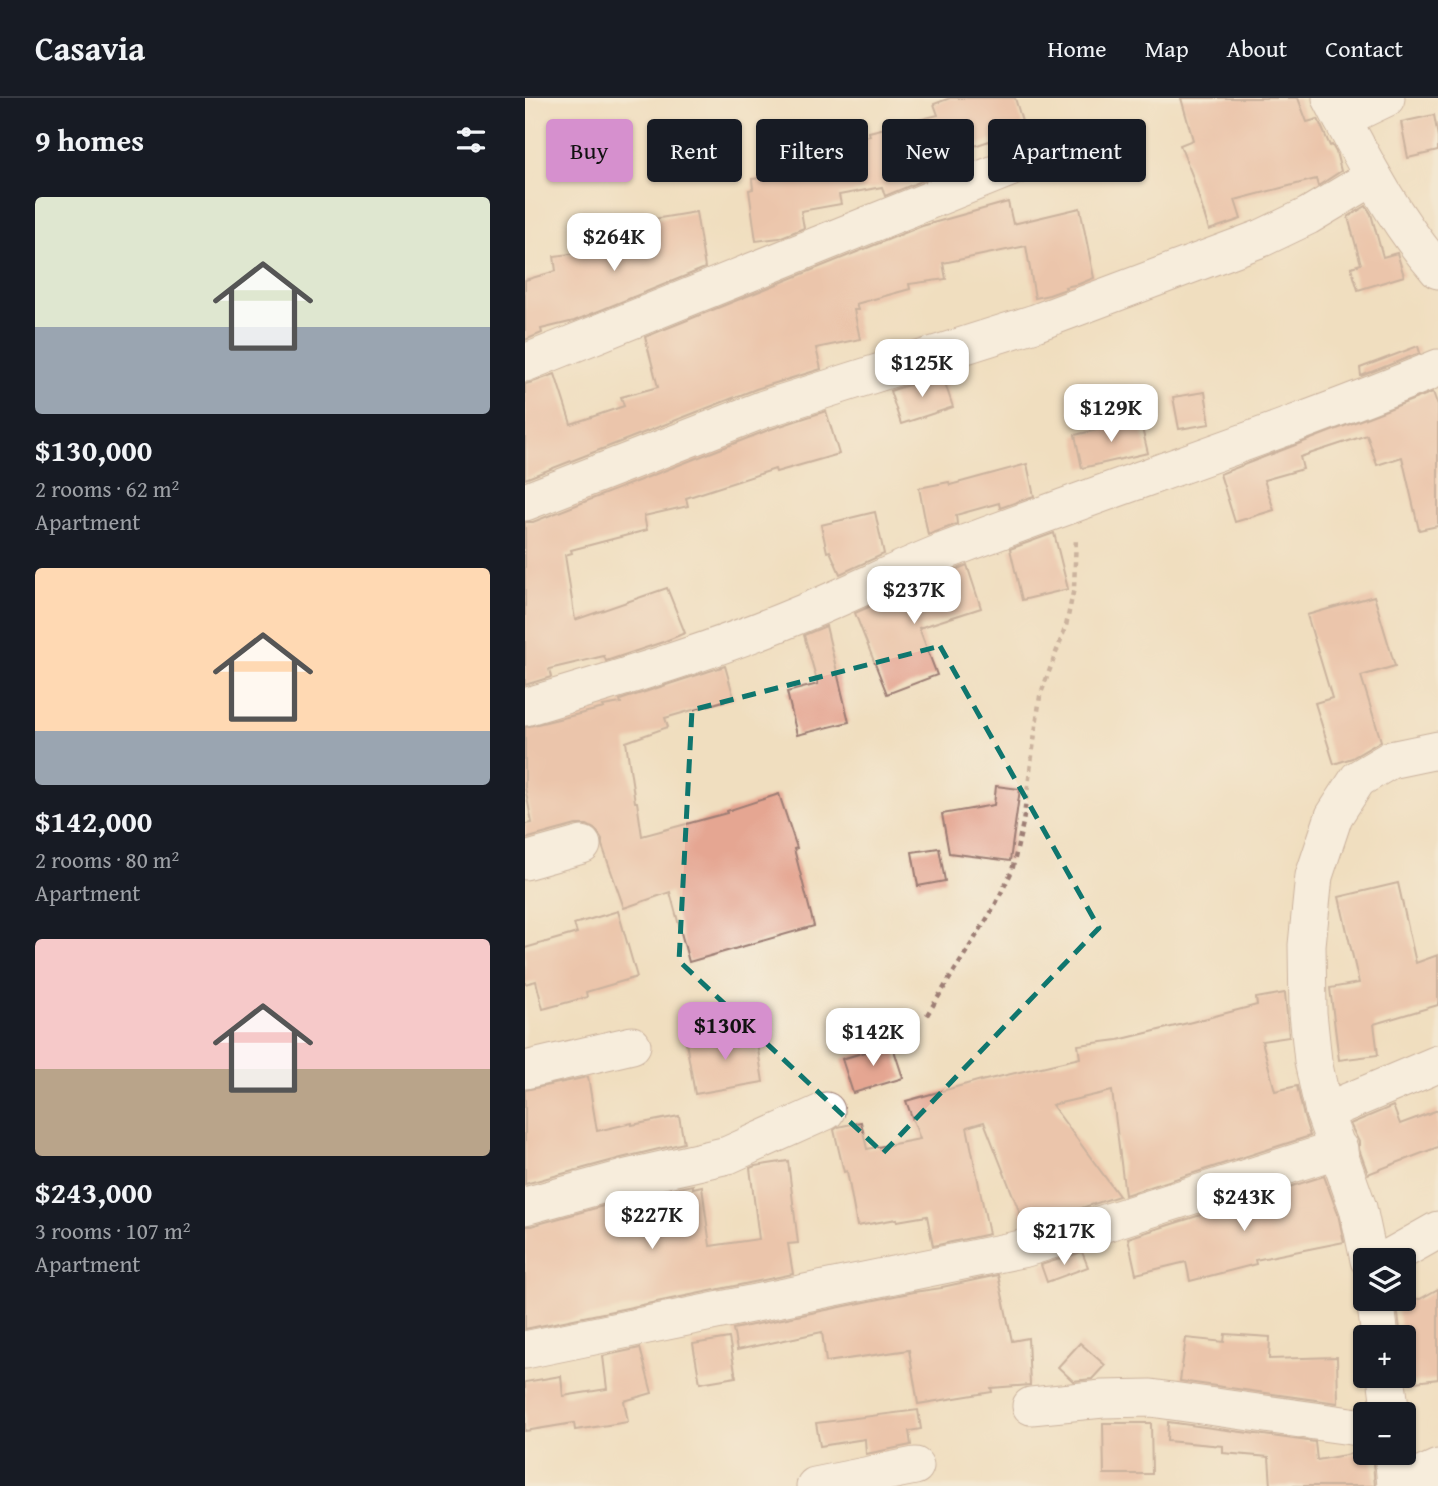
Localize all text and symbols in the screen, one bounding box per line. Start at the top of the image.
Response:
text: Casavia [35,24,145,72]
text: Home [1048,31,1107,66]
text: Map [1145,31,1189,66]
text: About [1227,31,1287,66]
text: Contact [1325,31,1403,66]
text: 9 homes [35,118,144,162]
chip: Buy [546,119,633,182]
chip: Rent [647,119,742,182]
chip: Filters [756,119,868,182]
chip: New [882,119,974,182]
chip: Apartment [988,119,1146,182]
icon: filters [452,121,490,159]
pin: $264K [565,214,663,273]
text: $264K [583,219,645,252]
icon: home [200,243,326,369]
pin: $125K [873,340,971,399]
text: $125K [891,345,953,378]
pin: $129K [1062,384,1160,444]
text: $129K [1080,390,1142,423]
text: $130,000 [35,428,152,472]
text: 2 rooms · 62 m² [35,472,179,505]
text: Apartment [35,505,140,538]
pin: $237K [865,566,963,626]
text: $237K [883,572,945,605]
icon: home [200,614,326,740]
text: $142,000 [35,799,152,843]
text: 2 rooms · 80 m² [35,843,179,876]
text: Apartment [35,876,140,909]
icon: home [200,985,326,1111]
pin: $130K [676,1002,774,1062]
text: $130K [694,1008,756,1041]
pin: $142K [824,1009,922,1068]
text: $142K [842,1014,904,1047]
text: $243,000 [35,1170,152,1214]
pin: $243K [1195,1174,1293,1233]
text: $243K [1213,1179,1275,1212]
pin: $227K [603,1192,701,1251]
text: $227K [621,1197,683,1230]
pin: $217K [1015,1208,1113,1267]
text: $217K [1033,1213,1095,1246]
text: 3 rooms · 107 m² [35,1214,190,1247]
text: Apartment [35,1247,140,1280]
map controls [1353,1248,1416,1465]
button: layers [1353,1248,1416,1311]
button: + [1353,1325,1416,1388]
button: − [1353,1402,1416,1465]

